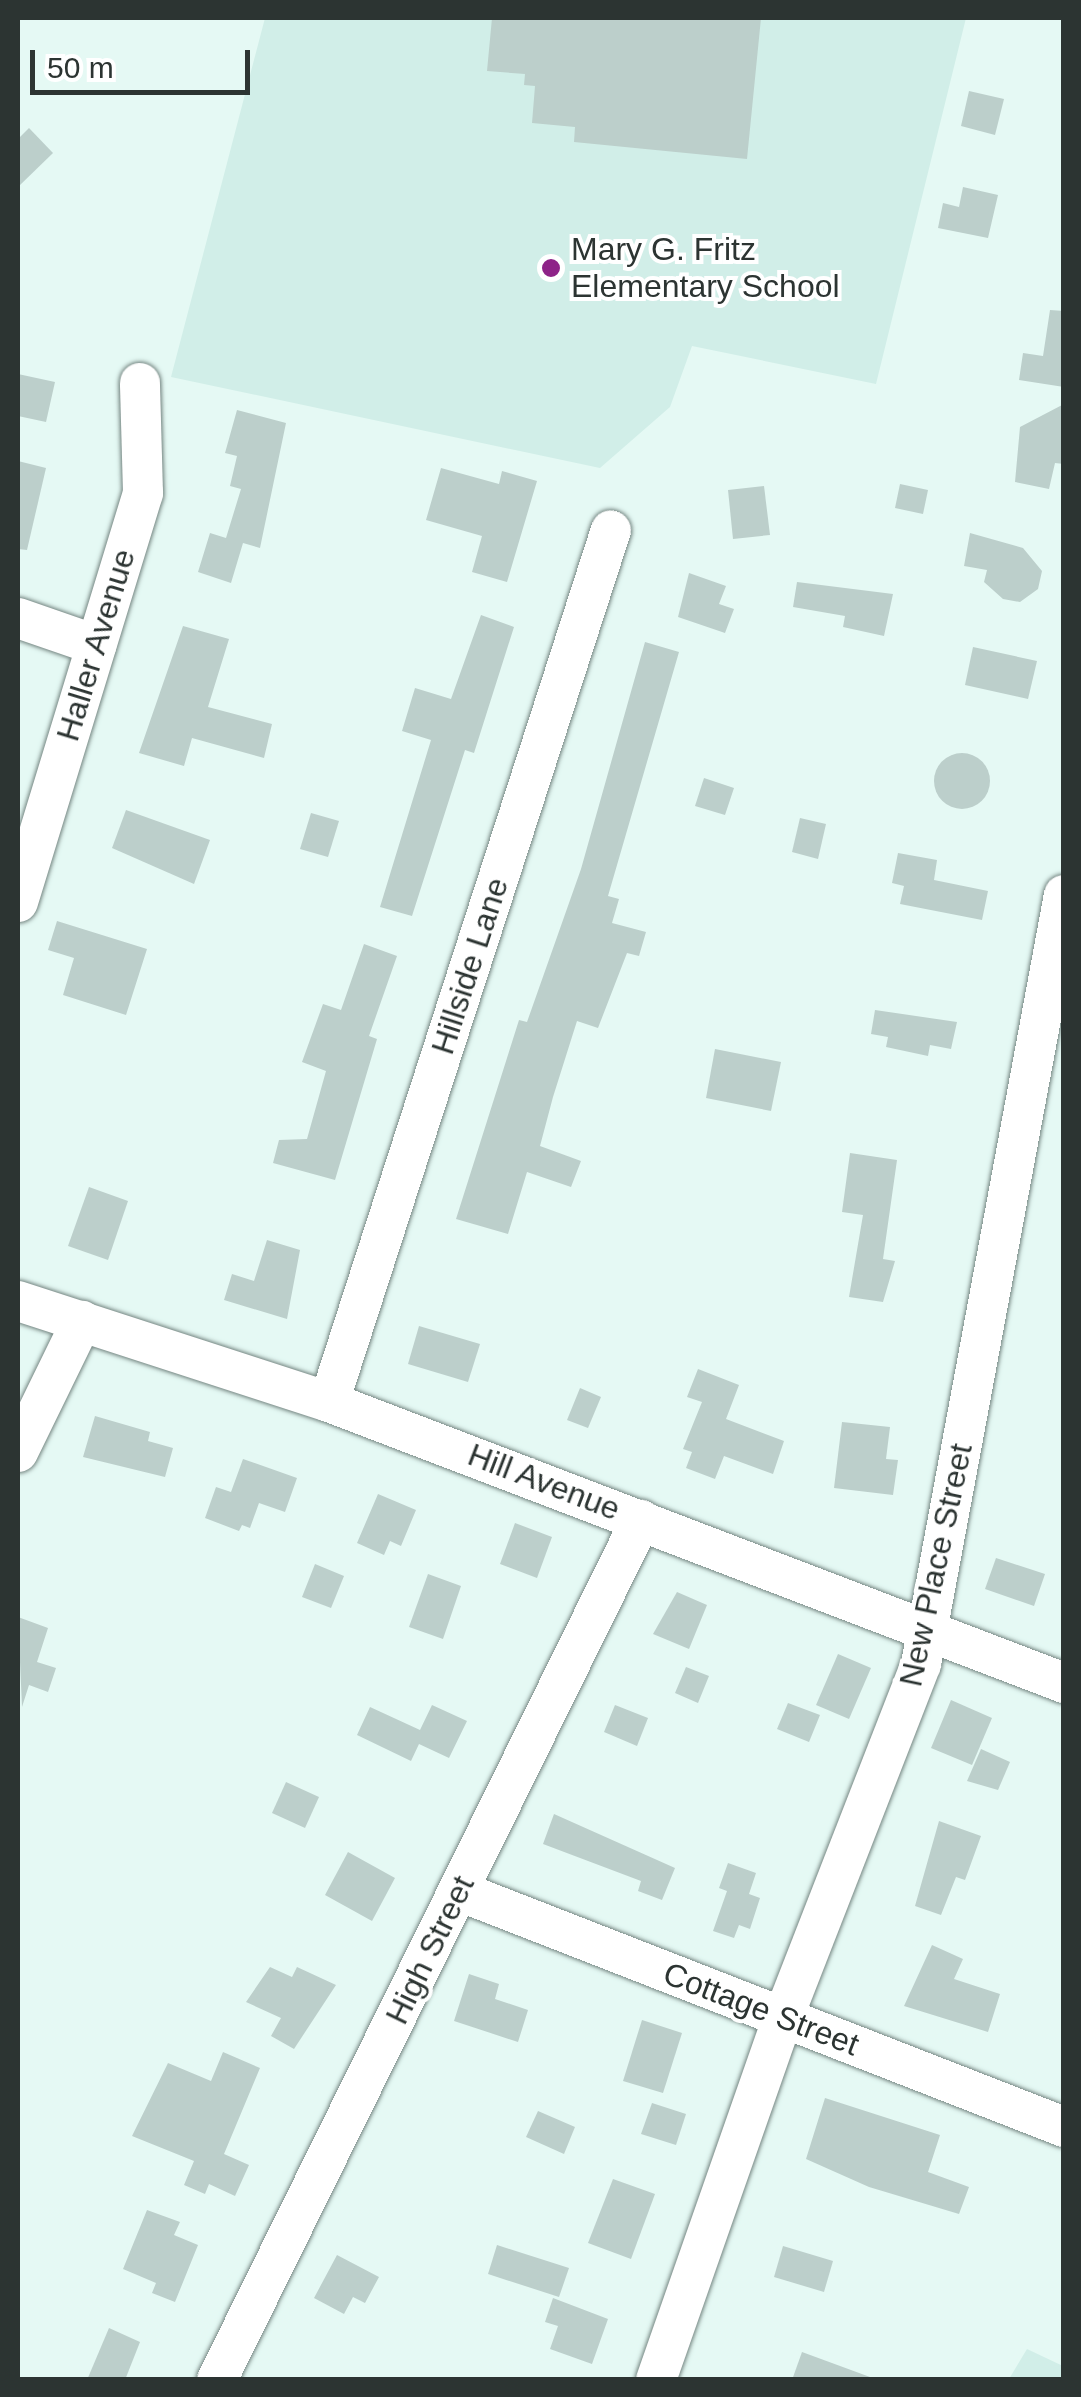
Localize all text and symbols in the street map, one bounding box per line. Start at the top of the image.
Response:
scale bar [35,30,255,92]
text: 50 m [47,51,114,84]
place label: Mary G. Fritz Elementary School [571,231,840,306]
marker: Mary G. Fritz Elementary School [540,257,562,279]
street label: Haller Avenue [48,544,144,746]
street label: Hillside Lane [423,873,517,1059]
street label: Hill Avenue [462,1435,626,1529]
street label: New Place Street [892,1440,980,1690]
street label: High Street [378,1870,482,2030]
street label: Cottage Street [658,1954,864,2064]

